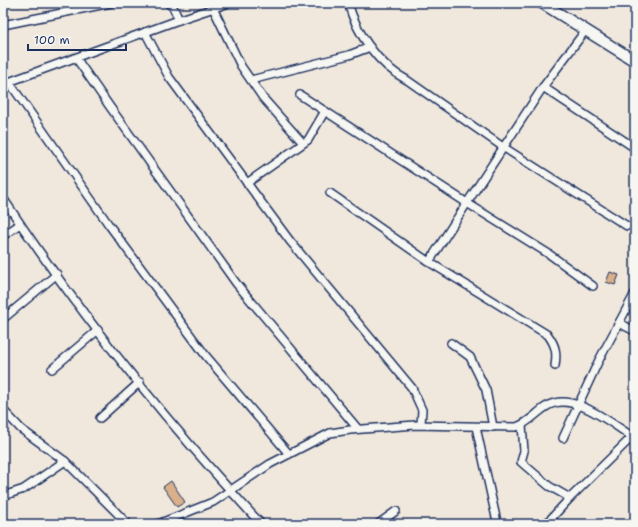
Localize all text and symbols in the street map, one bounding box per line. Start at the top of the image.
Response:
scale bar [28,26,126,52]
text: 100 m [34,32,70,48]

